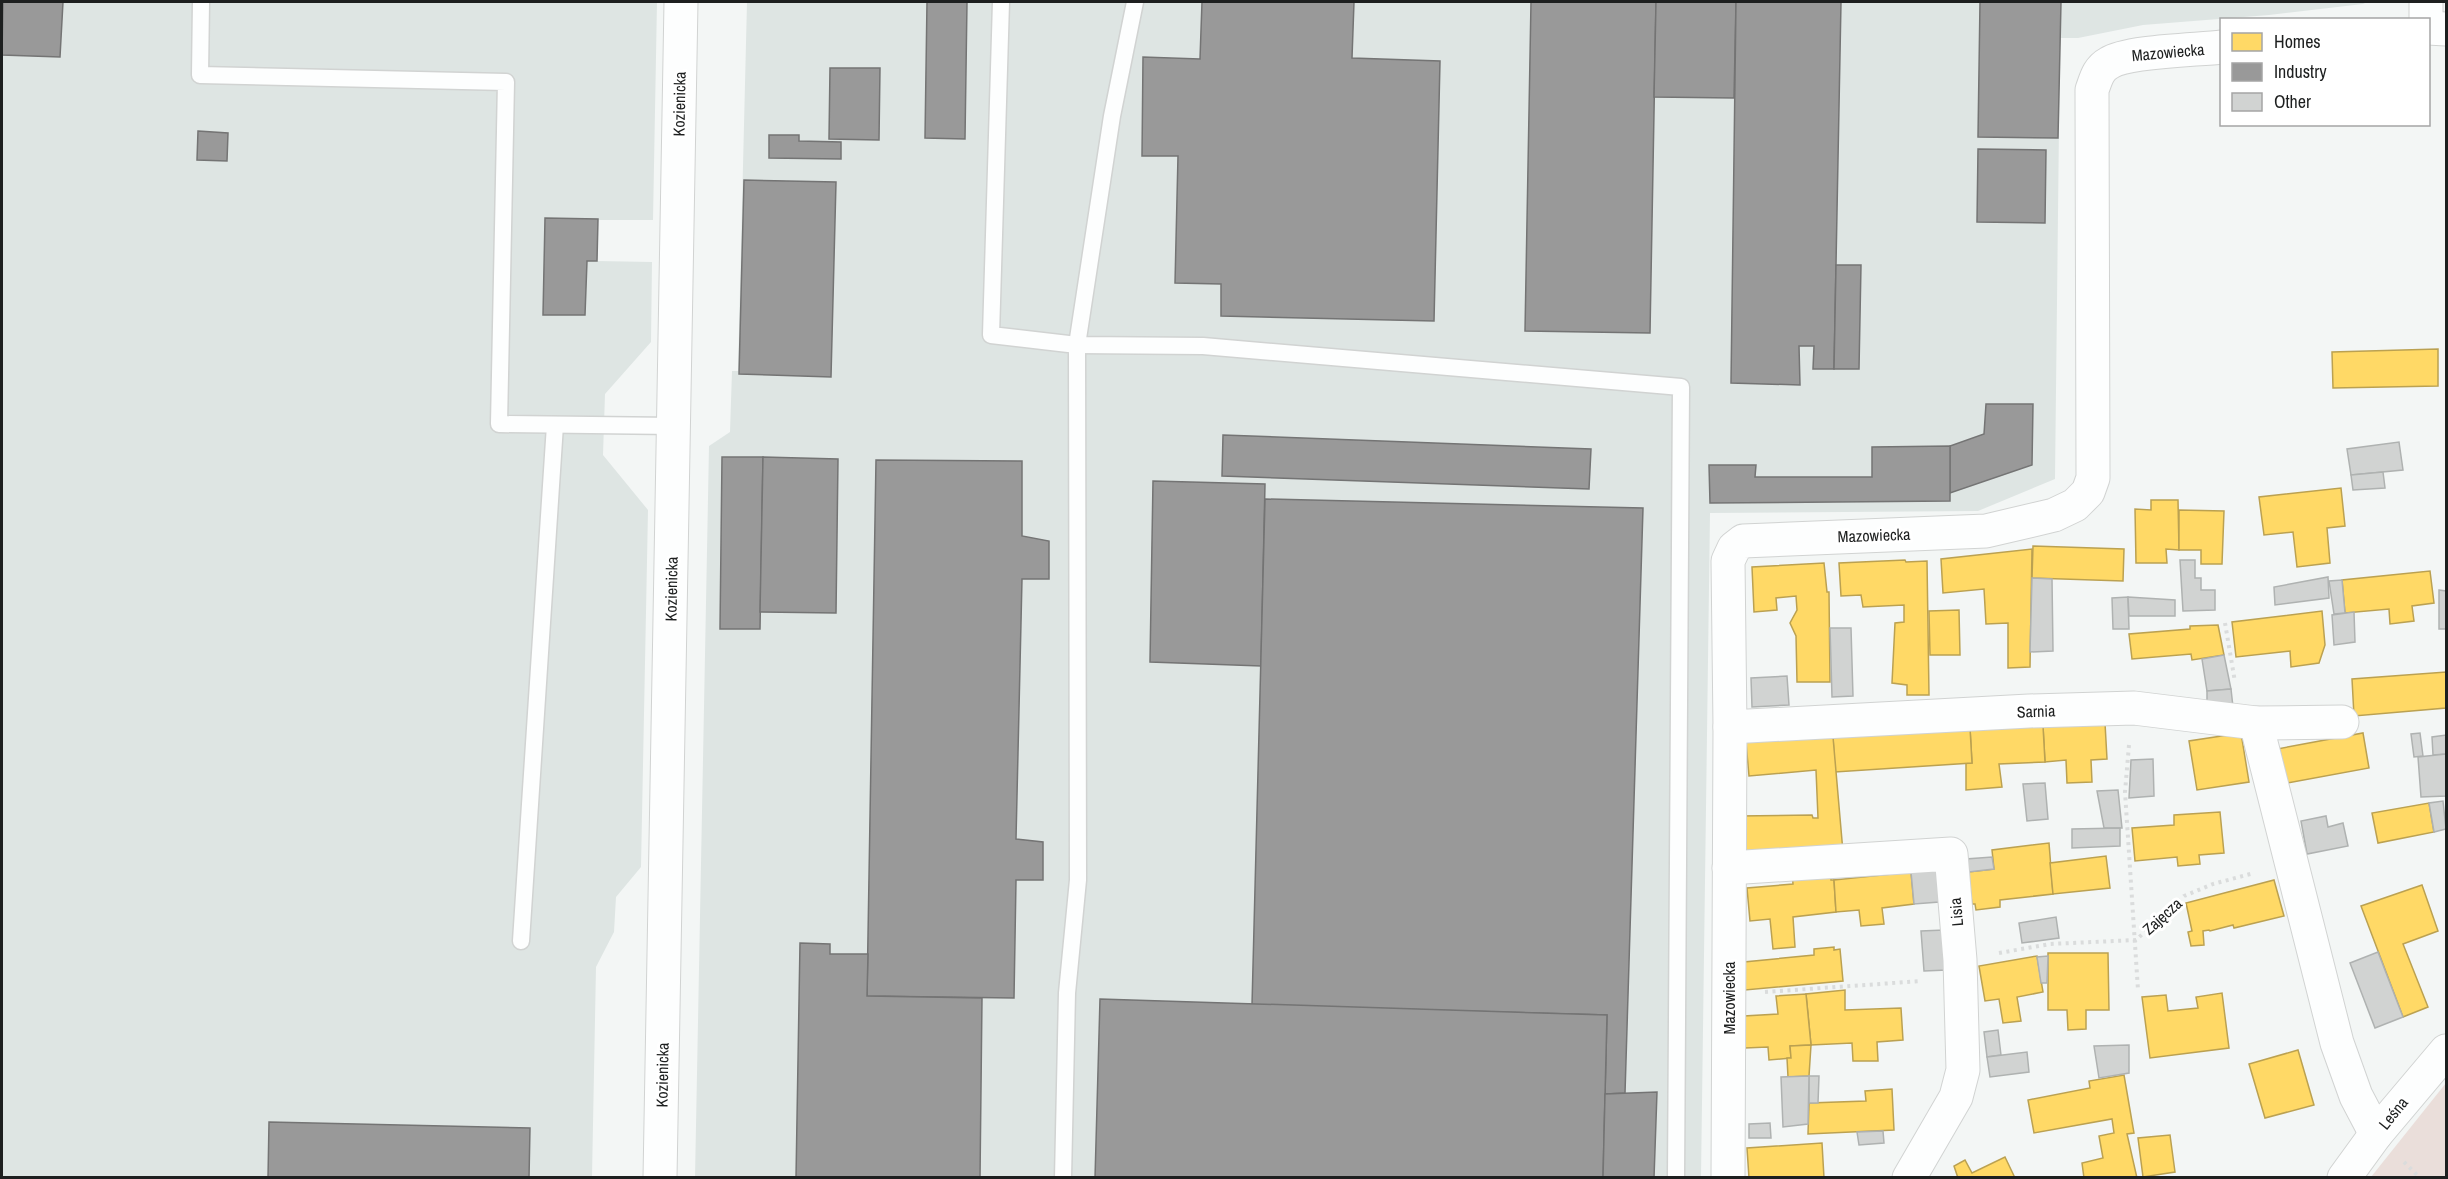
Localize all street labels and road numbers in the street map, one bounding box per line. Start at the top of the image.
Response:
street label: Mazowiecka [2131,38,2206,66]
street label: Kozienicka [667,71,691,137]
street label: Mazowiecka [1837,523,1912,547]
street label: Kozienicka [659,556,683,622]
street label: Sarnia [2016,699,2056,723]
street label: Zajęcza [2138,892,2187,940]
street label: Lisia [1944,896,1968,927]
street label: Mazowiecka [1718,961,1740,1034]
street label: Kozienicka [650,1042,674,1108]
street label: Leśna [2373,1092,2413,1134]

